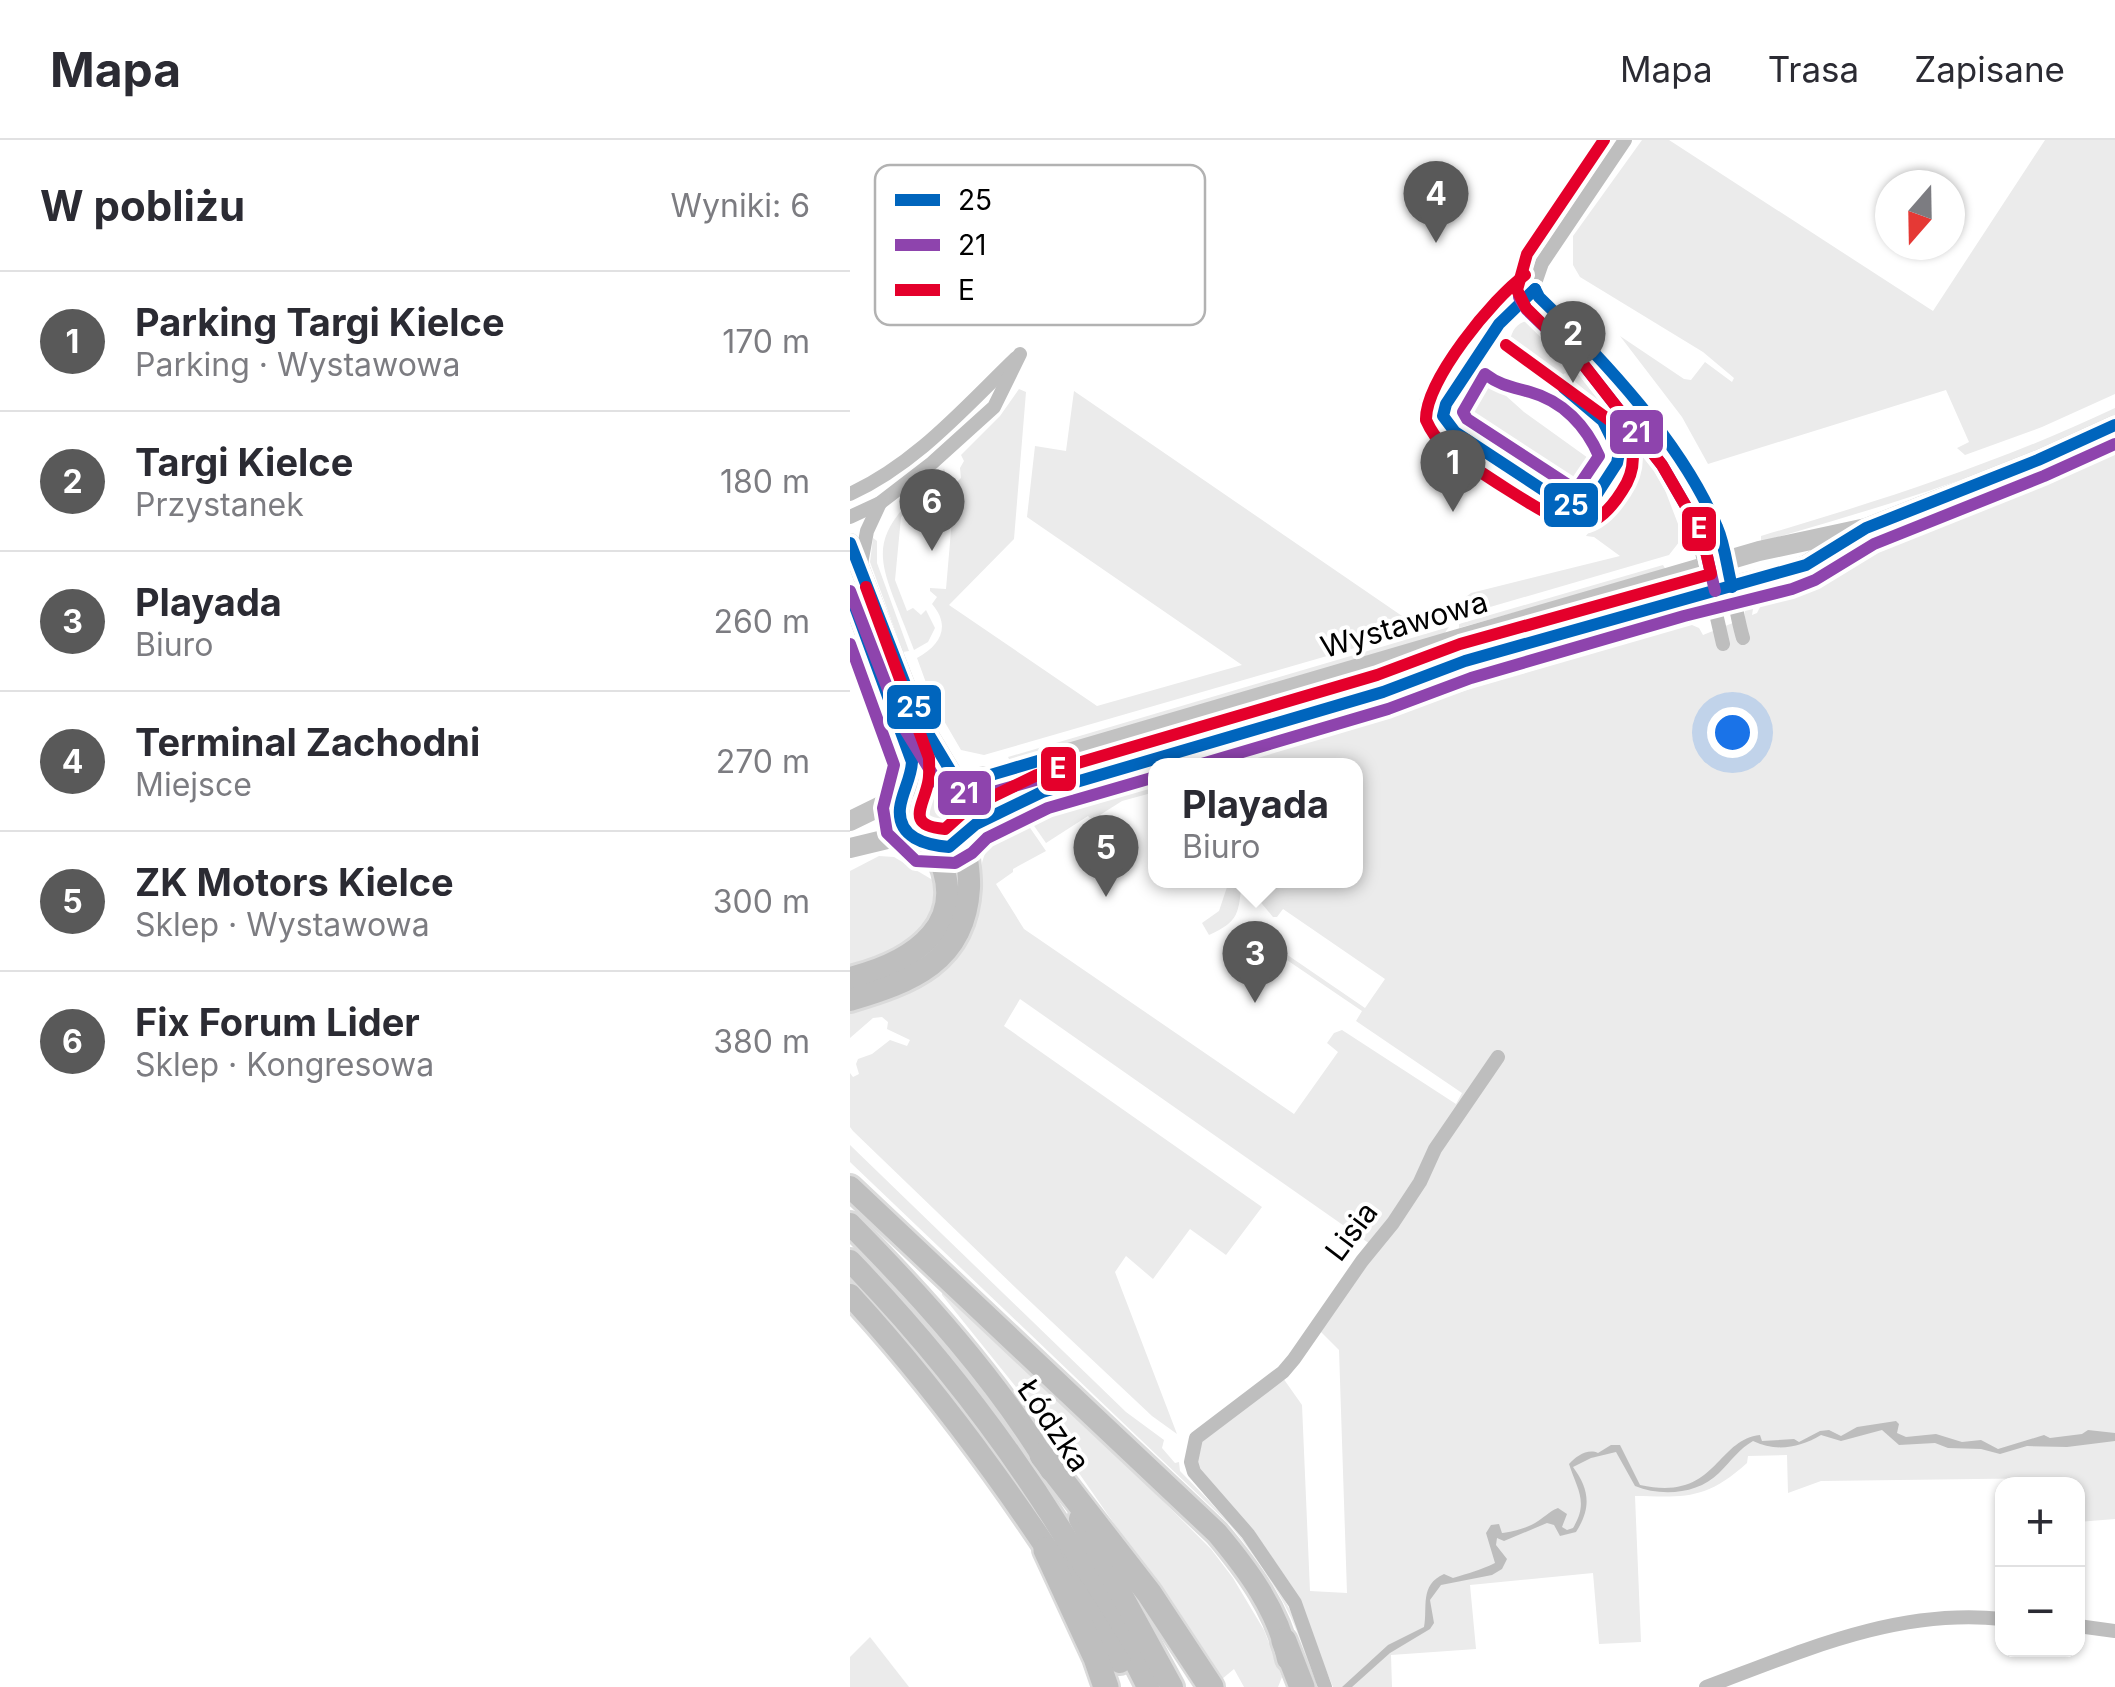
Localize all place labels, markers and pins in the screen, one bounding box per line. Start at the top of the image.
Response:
pin: 4 [1404,161,1468,243]
pin: 2 [1540,300,1606,383]
pin: 1 [1420,430,1486,512]
pin: 6 [899,468,964,551]
pin: 5 [1074,814,1138,897]
pin: 3 [1222,920,1288,1003]

